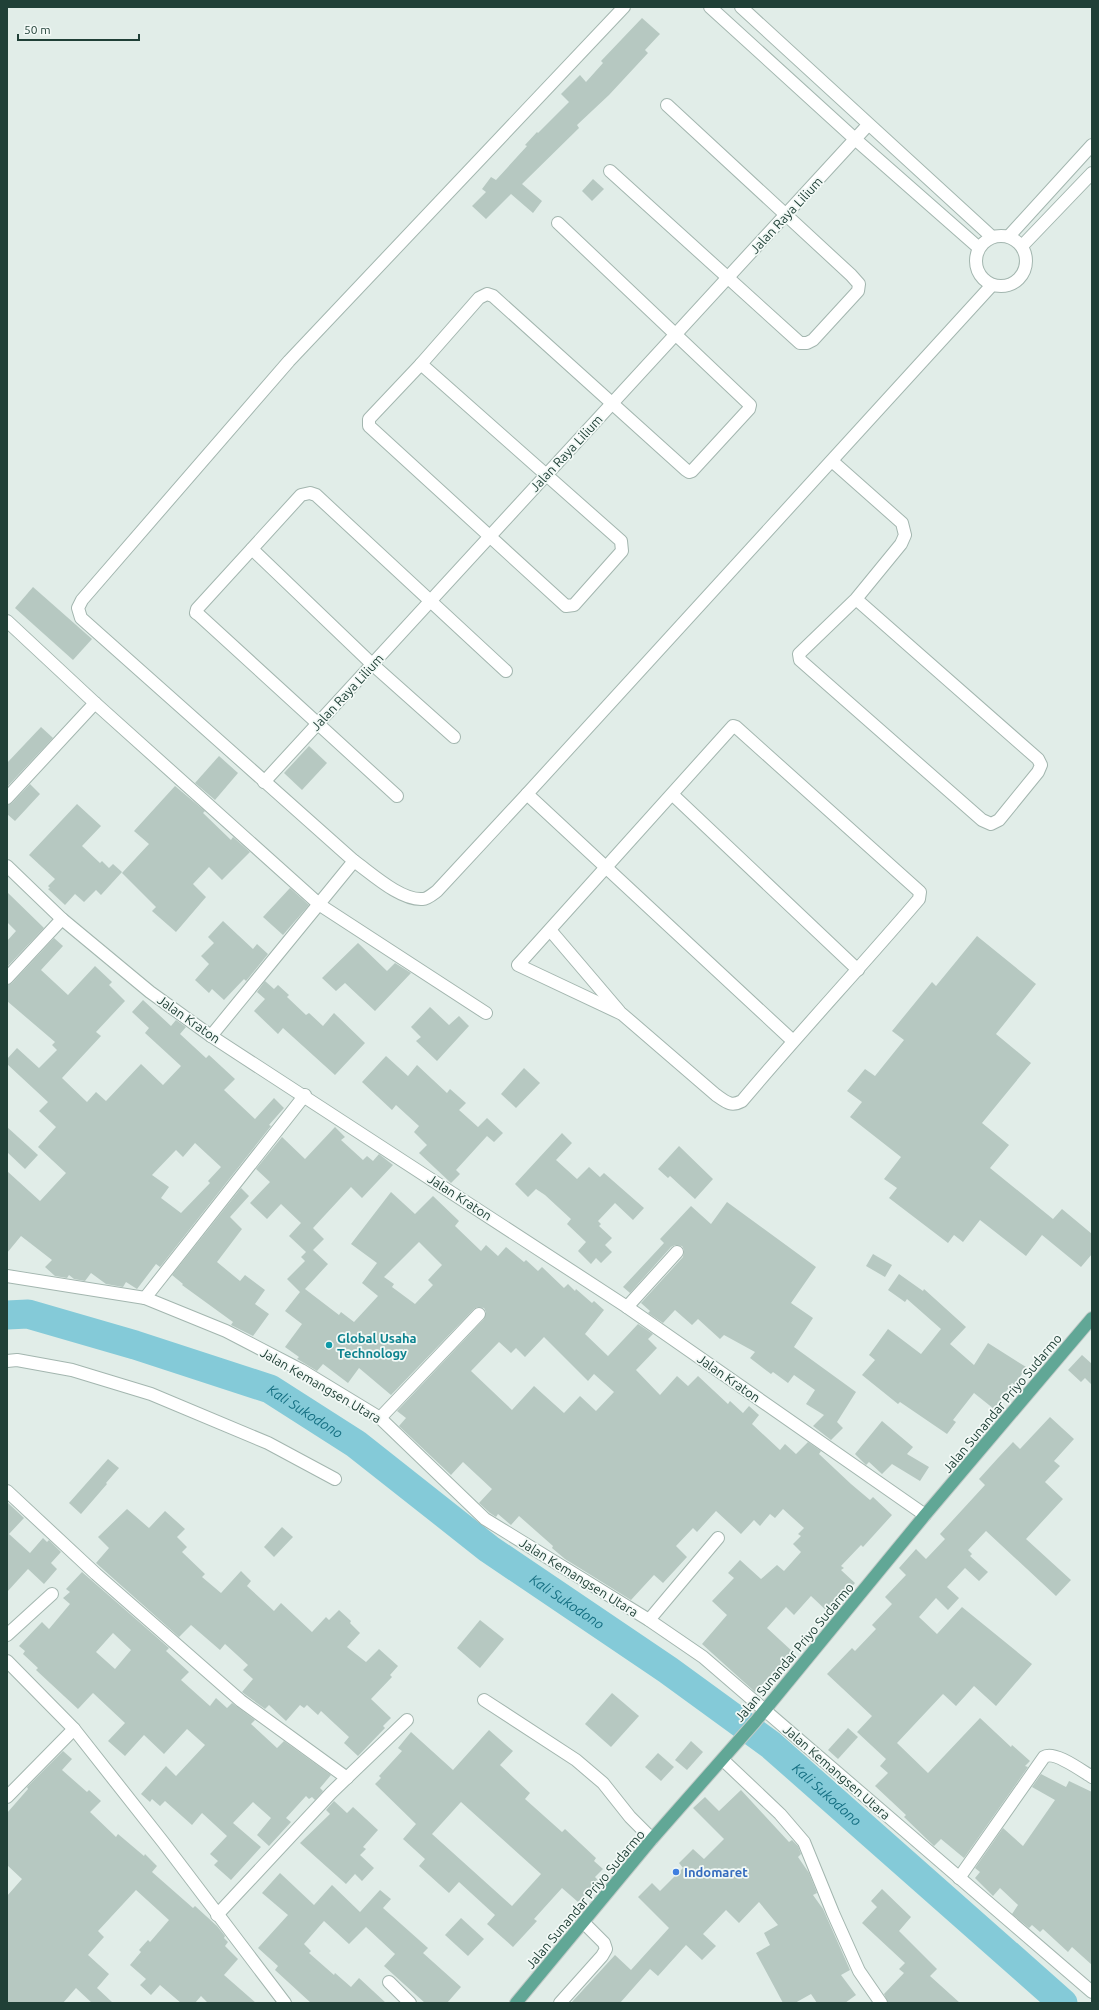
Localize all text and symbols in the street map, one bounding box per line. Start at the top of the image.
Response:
scale bar [18,16,139,42]
text: 50 m [24,23,51,36]
street label: Jalan Raya Lilium [747,174,825,256]
street label: Jalan Raya Lilium [527,412,605,494]
street label: Jalan Raya Lilium [308,651,386,733]
street label: Jalan Kraton [155,992,223,1046]
street label: Jalan Kraton [425,1171,495,1223]
place label: Global Usaha Technology [337,1331,417,1360]
street label: Jalan Sunandar Priyo Sudarmo [940,1331,1064,1475]
marker: Global Usaha Technology [324,1340,334,1350]
street label: Jalan Kemangsen Utara [258,1345,384,1425]
street label: Jalan Kraton [695,1351,763,1405]
water label: Kali Sukodono [264,1381,346,1442]
street label: Jalan Kemangsen Utara [517,1535,641,1619]
water label: Kali Sukodono [527,1571,607,1633]
street label: Jalan Sunandar Priyo Sudarmo [732,1580,856,1724]
street label: Jalan Kemangsen Utara [781,1722,893,1822]
water label: Kali Sukodono [789,1760,865,1829]
street label: Jalan Sunandar Priyo Sudarmo [523,1827,647,1971]
place label: Indomaret [684,1865,748,1879]
marker: Indomaret [671,1867,681,1877]

